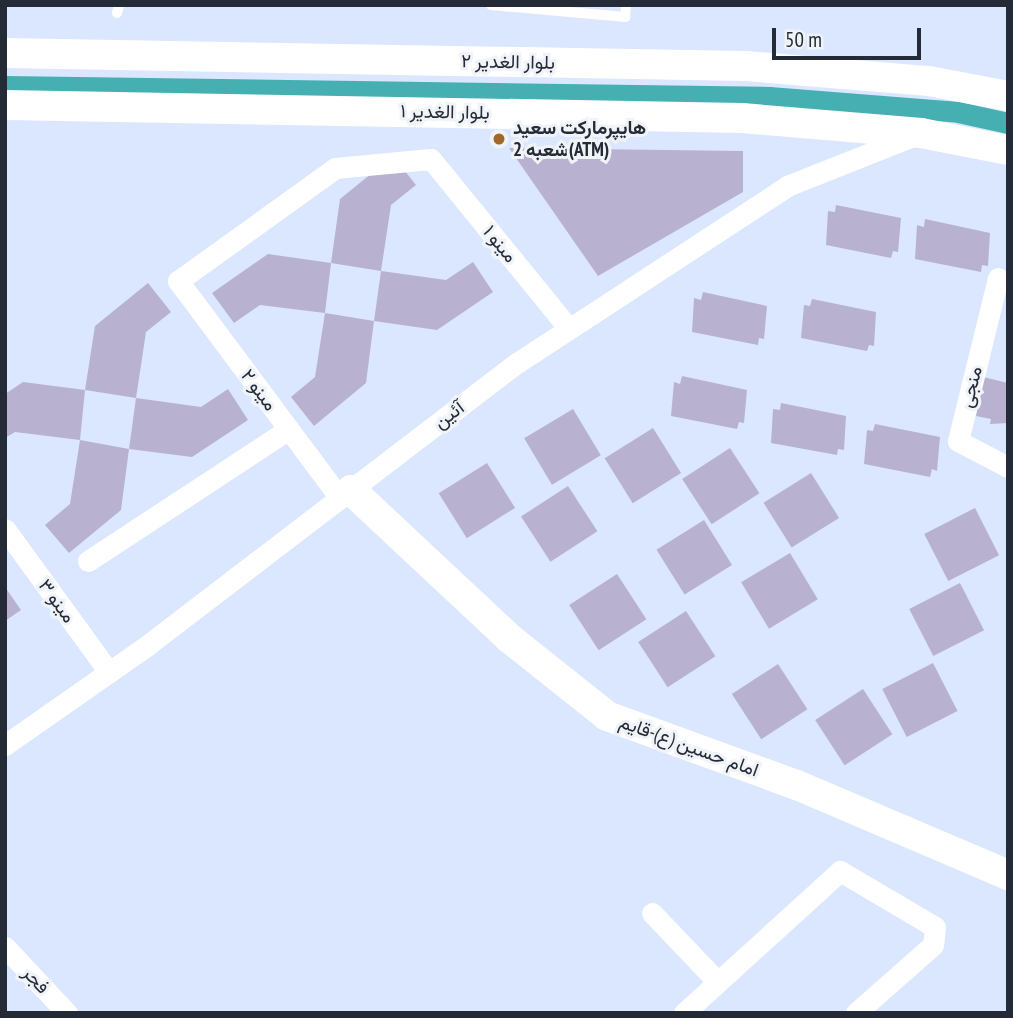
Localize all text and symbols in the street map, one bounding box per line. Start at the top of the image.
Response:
scale bar [775,14,924,58]
text: 50 m [785,26,822,53]
street label: بلوار الغدیر ۲ [461,50,555,74]
street label: بلوار الغدیر ۱ [400,100,490,124]
place label: هایپرمارکت سعید شعبه 2(ATM) [513,117,646,161]
marker: هایپرمارکت سعید شعبه 2(ATM) [491,131,507,147]
street label: مینو ۱ [478,221,522,267]
street label: منجی [955,364,987,410]
street label: مینو ۲ [236,365,282,415]
street label: آئین [429,396,469,434]
street label: مینو ۳ [34,575,80,627]
street label: امام حسین (ع)-قایم [616,710,762,782]
street label: فجر [18,962,54,998]

